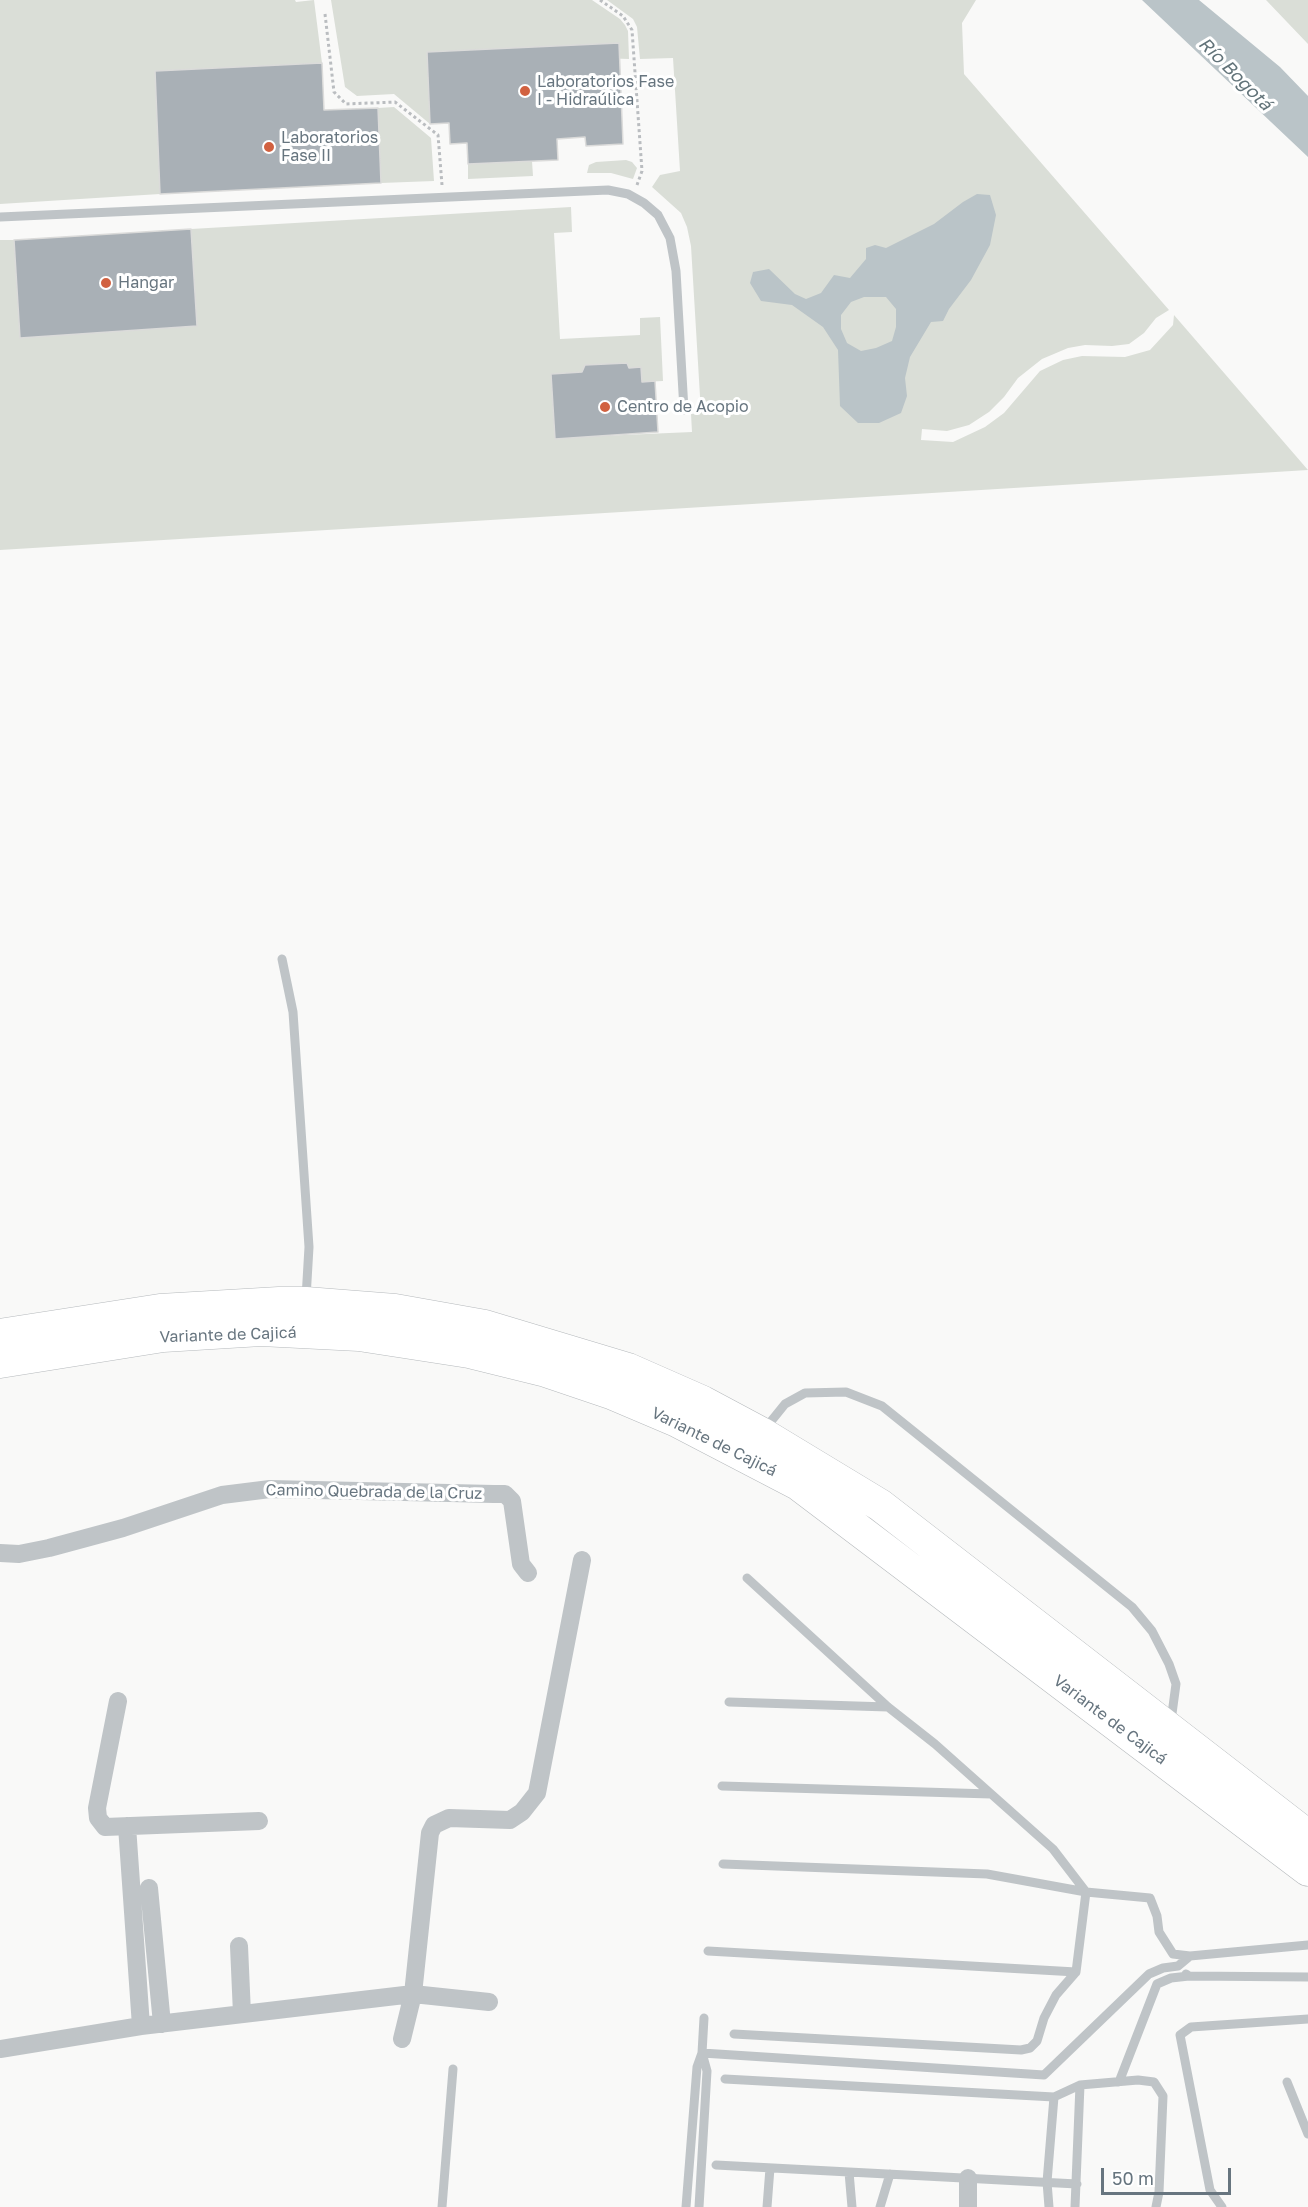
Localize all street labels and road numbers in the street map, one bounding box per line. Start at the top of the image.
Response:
street label: Variante de Cajicá [159,1323,297,1347]
street label: Variante de Cajicá [648,1403,780,1481]
street label: Camino Quebrada de la Cruz [266,1481,482,1503]
street label: Variante de Cajicá [1049,1671,1171,1769]

